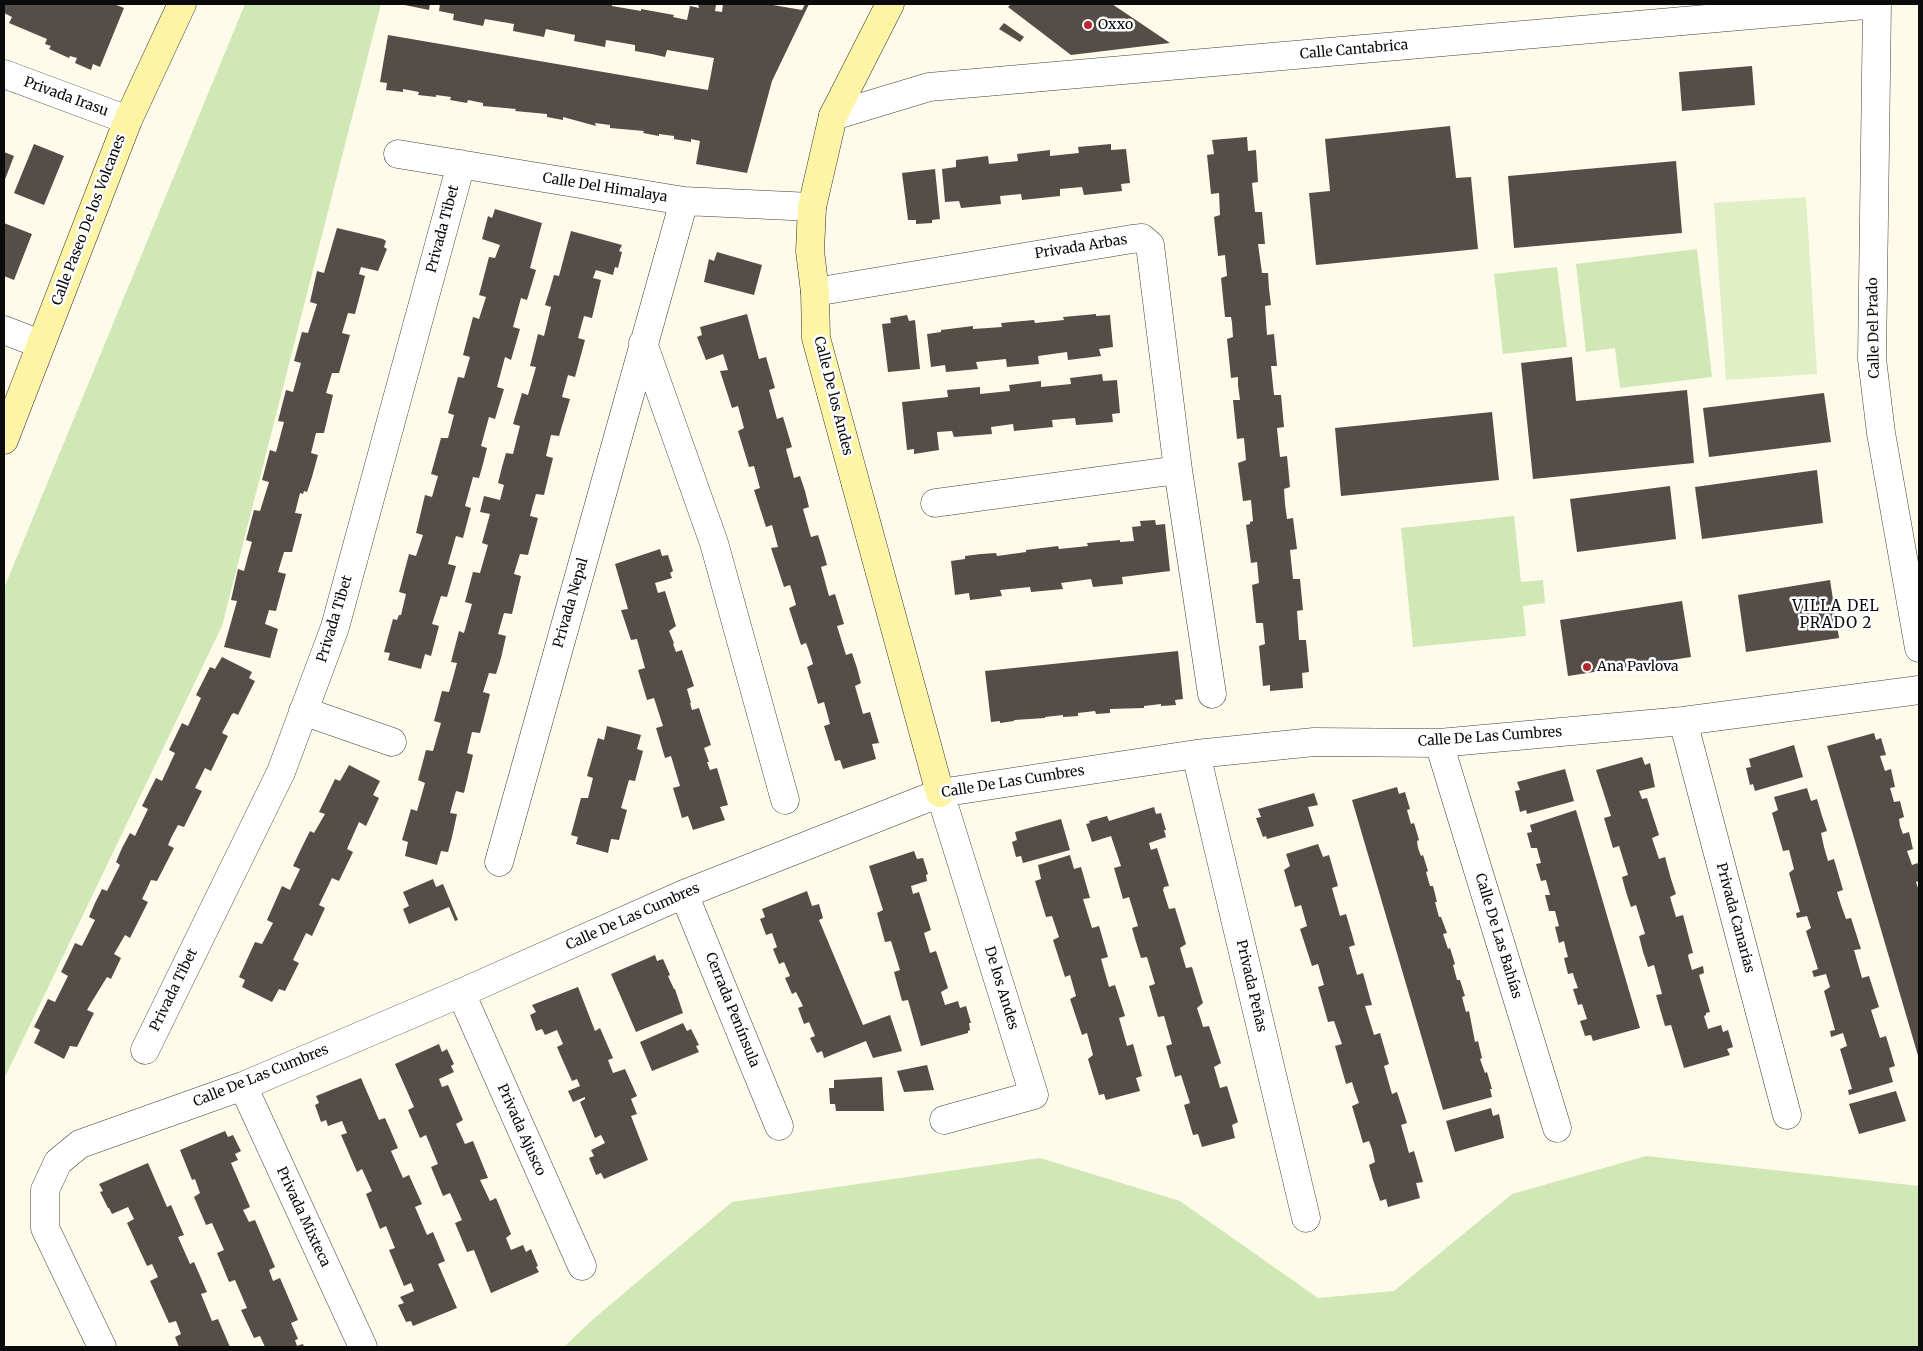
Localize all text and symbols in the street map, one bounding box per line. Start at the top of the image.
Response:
place label: Oxxo [1098,17,1133,33]
marker: Oxxo [1082,19,1094,31]
street label: Calle Cantabrica [1299,37,1409,63]
street label: Privada Irasu [21,74,111,120]
street label: Calle Paseo De los Volcanes [49,132,129,308]
street label: Calle Del Himalaya [541,170,669,206]
street label: Privada Tibet [423,183,463,275]
street label: Privada Arbas [1034,231,1128,263]
street label: Calle Del Prado [1865,277,1883,379]
street label: Calle De los Andes [810,335,856,457]
street label: Privada Nepal [550,556,592,650]
street label: Privada Tibet [314,573,356,665]
district label: VILLA DEL PRADO 2 [1791,598,1881,633]
place label: Ana Pavlova [1597,659,1679,675]
marker: Ana Pavlova [1581,661,1593,673]
street label: Calle De Las Cumbres [1417,724,1563,750]
street label: Calle De Las Cumbres [940,762,1086,802]
street label: Privada Canarias [1712,861,1758,975]
street label: Calle De Las Bahías [1471,871,1525,1001]
street label: Calle De Las Cumbres [564,880,702,954]
street label: Privada Peñas [1232,938,1270,1034]
street label: De los Andes [980,944,1022,1032]
street label: Privada Tibet [147,946,201,1034]
street label: Cerrada Península [701,950,763,1070]
street label: Calle De Las Cumbres [191,1041,331,1111]
street label: Privada Ajusco [493,1081,549,1179]
street label: Privada Mixteca [272,1164,334,1270]

